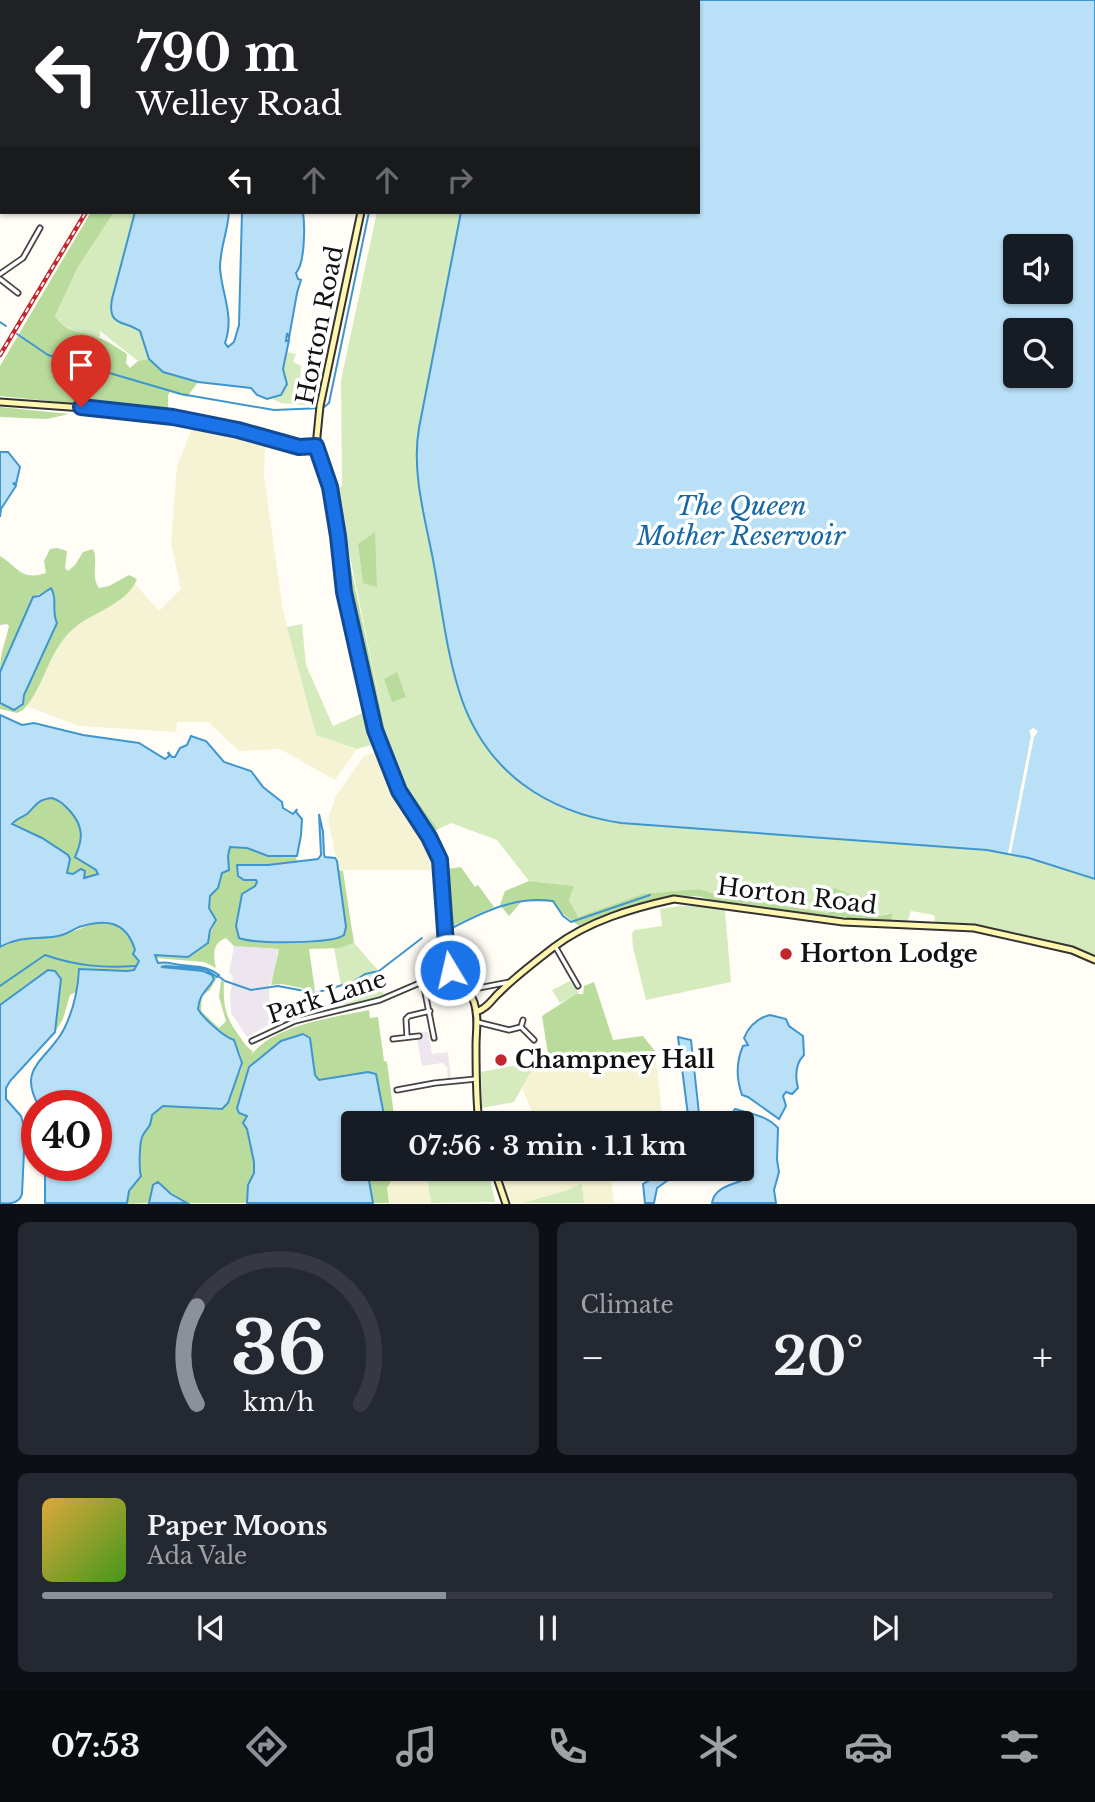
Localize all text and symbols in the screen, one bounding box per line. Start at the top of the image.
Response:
text: 790 m [136,23,299,84]
icon: left [21,28,112,119]
text: Welley Road [136,84,342,124]
icon: left [222,161,260,199]
icon: ahead [295,161,333,199]
icon: ahead [368,161,406,199]
icon: right [441,161,479,199]
map controls [1003,234,1073,388]
button: sound [1003,234,1073,304]
street label: Horton Road [290,243,349,407]
button: search [1003,318,1073,388]
pin [51,335,111,407]
icon: arrive [62,346,100,384]
water label: The Queen Mother Reservoir [636,490,846,552]
street label: Horton Road [716,871,879,920]
position arrow [413,933,487,1007]
place label: Horton Lodge [800,939,978,968]
marker: Horton Lodge [778,946,794,962]
street label: Park Lane [264,964,390,1029]
place label: Champney Hall [515,1045,715,1074]
marker: Champney Hall [493,1052,509,1068]
speed limit sign: 40 [21,1090,112,1181]
text: 07:56 · 3 min · 1.1 km [408,1130,687,1162]
text: Climate [581,1291,674,1319]
text: 36 [231,1304,326,1395]
text: 20° [773,1325,864,1389]
text: − [581,1334,605,1381]
text: + [1032,1334,1053,1381]
text: km/h [243,1387,314,1418]
text: Paper Moons [147,1510,328,1542]
text: Ada Vale [147,1542,247,1570]
icon: previous [192,1609,230,1647]
icon: pause [529,1609,567,1647]
icon: next [866,1609,904,1647]
icon: directions [242,1722,291,1771]
icon: music [392,1722,441,1771]
icon: phone [543,1722,592,1771]
icon: climate [694,1722,743,1771]
icon: car [844,1722,893,1771]
icon: filters [995,1722,1044,1771]
text: 07:53 [51,1726,140,1766]

